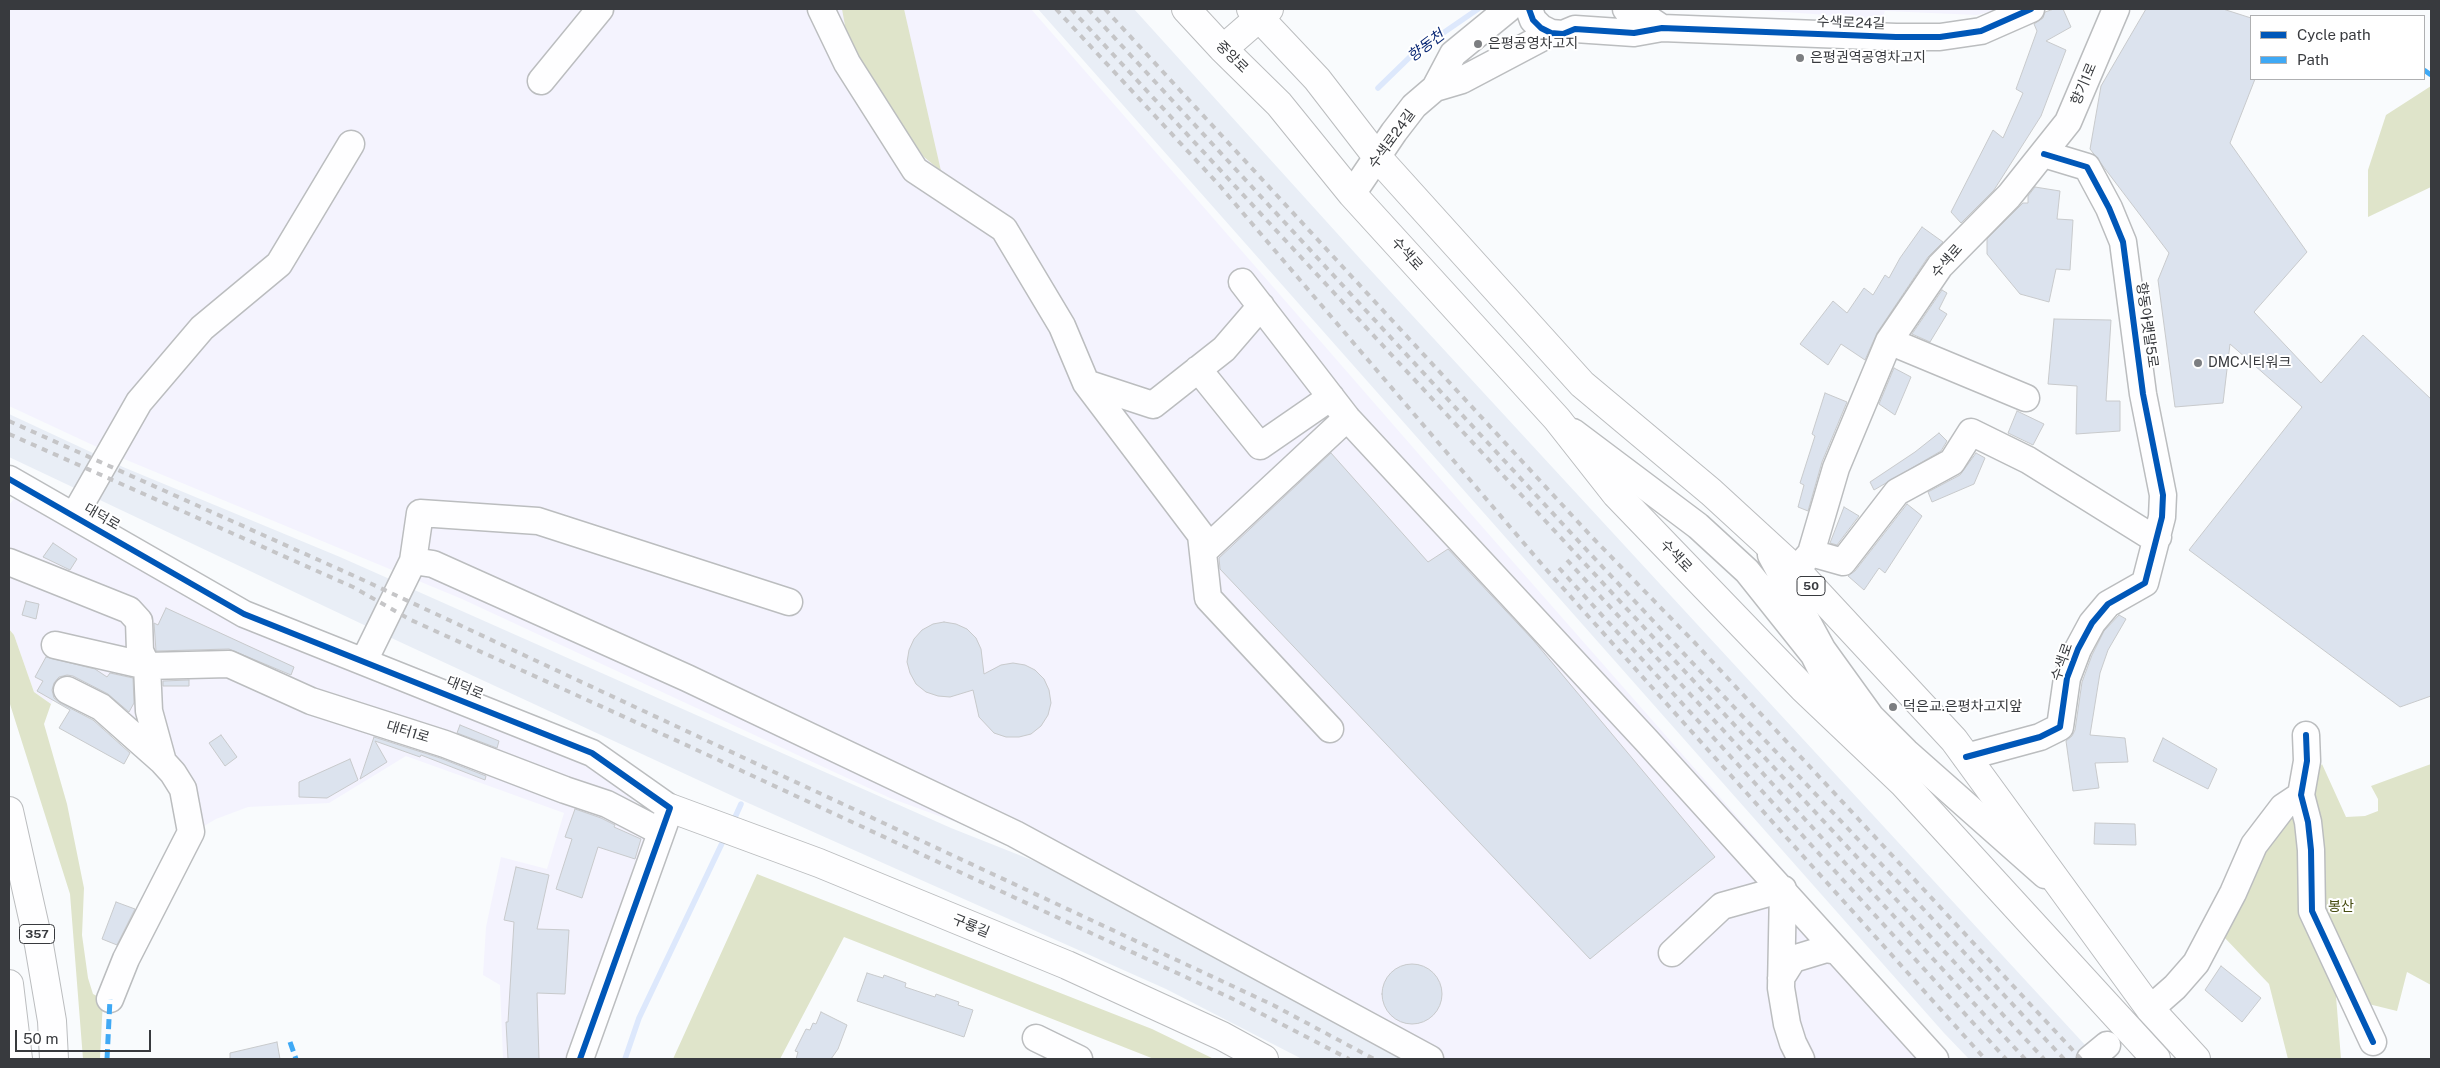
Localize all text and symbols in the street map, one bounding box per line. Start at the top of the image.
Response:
street label: 수색로24길 [1816,13,1886,33]
legend [2250,15,2425,80]
water label: 향동천 [1404,26,1448,66]
text: Cycle path [2297,26,2371,43]
place label: 은평공영차고지 [1488,36,1578,52]
street label: 중앙로 [1212,37,1252,77]
marker: 은평공영차고지 [1472,38,1484,50]
place label: 은평권역공영차고지 [1810,50,1926,66]
text: Path [2297,51,2329,68]
marker: 은평권역공영차고지 [1794,52,1806,64]
street label: 향기1로 [2068,60,2100,108]
street label: 수색로24길 [1365,106,1419,172]
street label: 수색로 [1388,234,1426,274]
street label: 수색로 [1928,241,1966,281]
street label: 향동아랫말5로 [2133,281,2161,369]
place label: DMC시티워크 [2208,355,2291,371]
marker: DMC시티워크 [2192,357,2204,369]
street label: 대덕로 [81,500,123,534]
street label: 수색로 [1657,536,1695,576]
road number: 50 [1797,576,1825,596]
street label: 수색로 [2048,641,2076,683]
street label: 대덕로 [444,673,486,703]
place label: 덕은교.은평차고지앞 [1903,699,2022,715]
marker: 덕은교.은평차고지앞 [1887,701,1899,713]
street label: 대터1로 [384,717,432,747]
park label: 봉산 [2328,899,2354,915]
street label: 구룡길 [950,911,992,941]
road number: 357 [20,924,54,944]
scale bar [18,1020,154,1052]
text: 50 m [23,1030,58,1047]

